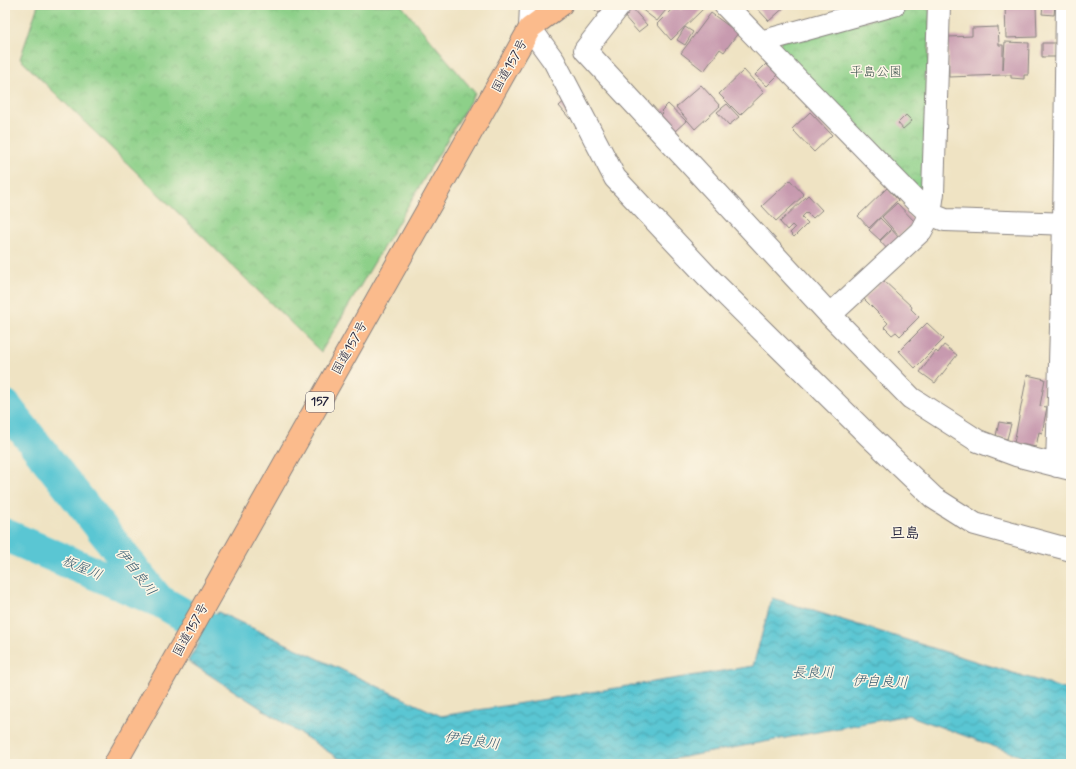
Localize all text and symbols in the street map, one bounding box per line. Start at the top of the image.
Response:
street label: 国道157号 [488,36,532,96]
park label: 平島公園 [850,64,902,81]
street label: 国道157号 [328,318,372,378]
road number: 157 [306,392,334,412]
district label: 旦島 [890,524,920,544]
water label: 伊自良川 [112,544,160,600]
water label: 板屋川 [59,552,105,584]
street label: 国道157号 [169,600,213,660]
water label: 長良川 [792,664,834,682]
water label: 伊自良川 [852,672,908,692]
water label: 伊自良川 [443,728,501,754]

